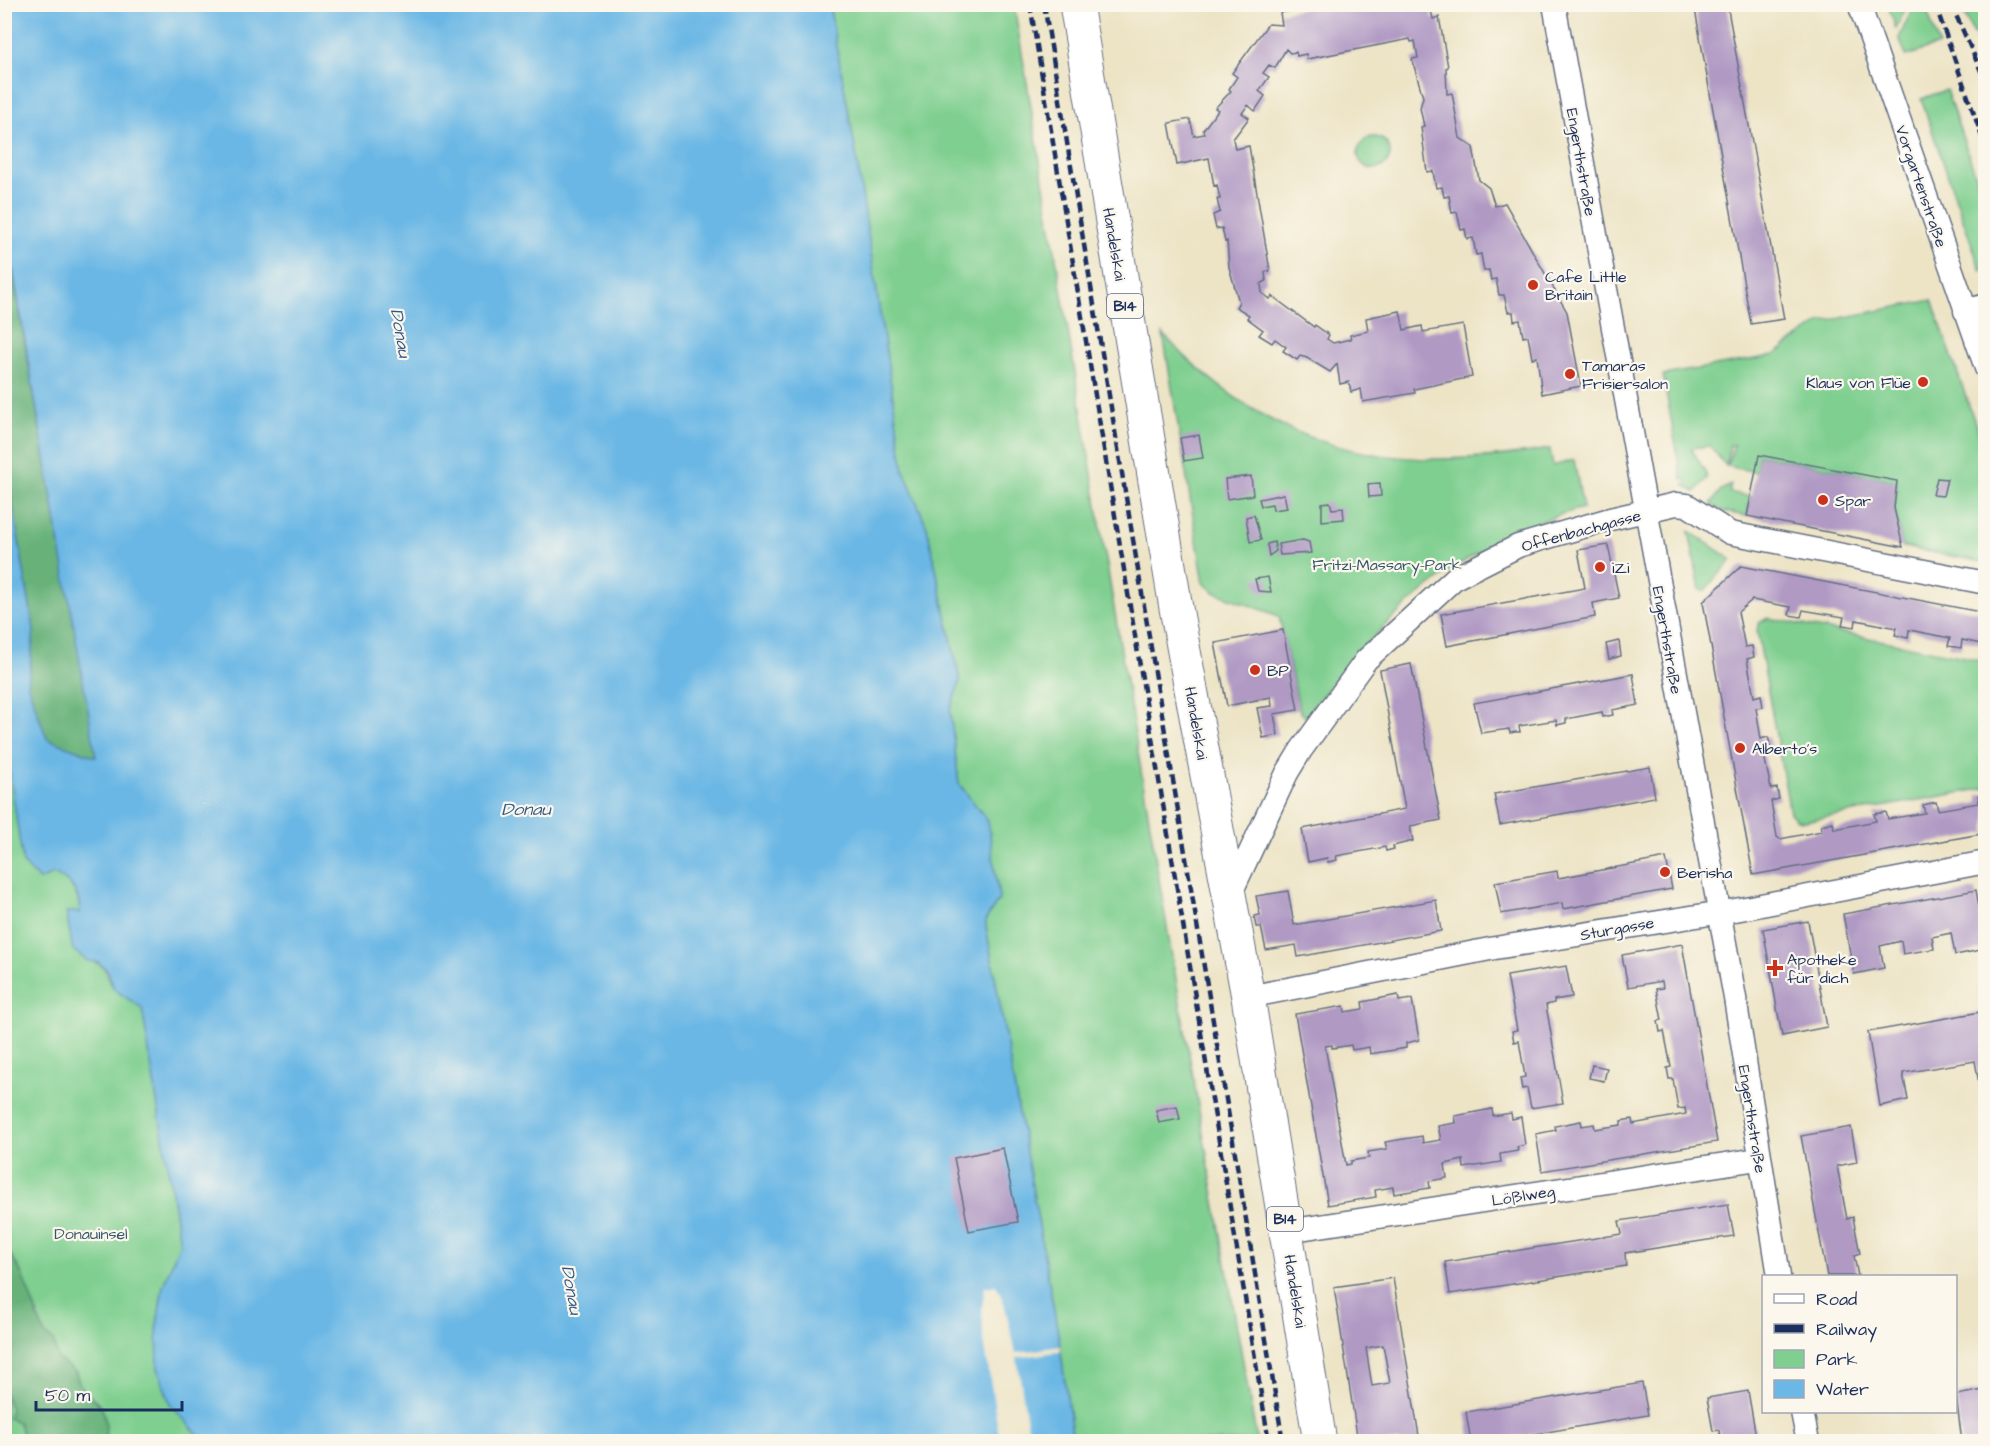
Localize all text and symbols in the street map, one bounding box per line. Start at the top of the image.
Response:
street label: Engerthstraße [1560,107,1601,218]
street label: Vorgartenstraße [1889,122,1952,251]
street label: Handelskai [1097,206,1131,283]
place label: Cafe Little Britain [1545,266,1627,306]
marker: Cafe Little Britain [1526,278,1540,292]
road number: B14 [1107,294,1143,318]
water label: Donau [384,307,417,360]
place label: Tamaras Frisiersalon [1582,355,1668,395]
marker: Tamaras Frisiersalon [1563,367,1577,381]
place label: Klaus von Flüe [1806,372,1911,394]
marker: Klaus von Flüe [1916,375,1930,389]
place label: Spar [1835,490,1871,512]
marker: Spar [1816,493,1830,507]
street label: Offenbachgasse [1519,504,1644,558]
park label: Fritzi-Massary-Park [1312,554,1462,577]
place label: iZi [1612,557,1630,579]
marker: iZi [1593,560,1607,574]
street label: Engerthstraße [1646,585,1687,696]
place label: BP [1267,660,1289,682]
marker: BP [1248,663,1262,677]
street label: Handelskai [1179,685,1213,762]
place label: Alberto's [1752,738,1817,760]
marker: Alberto's [1733,741,1747,755]
water label: Donau [501,797,551,822]
place label: Berisha [1677,862,1732,884]
marker: Berisha [1658,865,1672,879]
street label: Sturgasse [1578,912,1656,947]
place label: Apotheke für dich [1787,949,1857,989]
marker: Apotheke für dich [1768,961,1782,975]
street label: Engerthstraße [1732,1064,1771,1175]
street label: Lößlweg [1490,1180,1557,1213]
road number: B14 [1267,1207,1303,1231]
park label: Donauinsel [54,1223,128,1245]
street label: Handelskai [1278,1253,1312,1330]
water label: Donau [555,1264,588,1317]
legend [1762,1275,1957,1413]
text: Road [1816,1287,1857,1312]
text: Railway [1816,1317,1877,1343]
text: Park [1816,1347,1858,1372]
scale bar [36,1374,182,1412]
text: Water [1816,1377,1869,1402]
text: 50 m [45,1383,90,1408]

